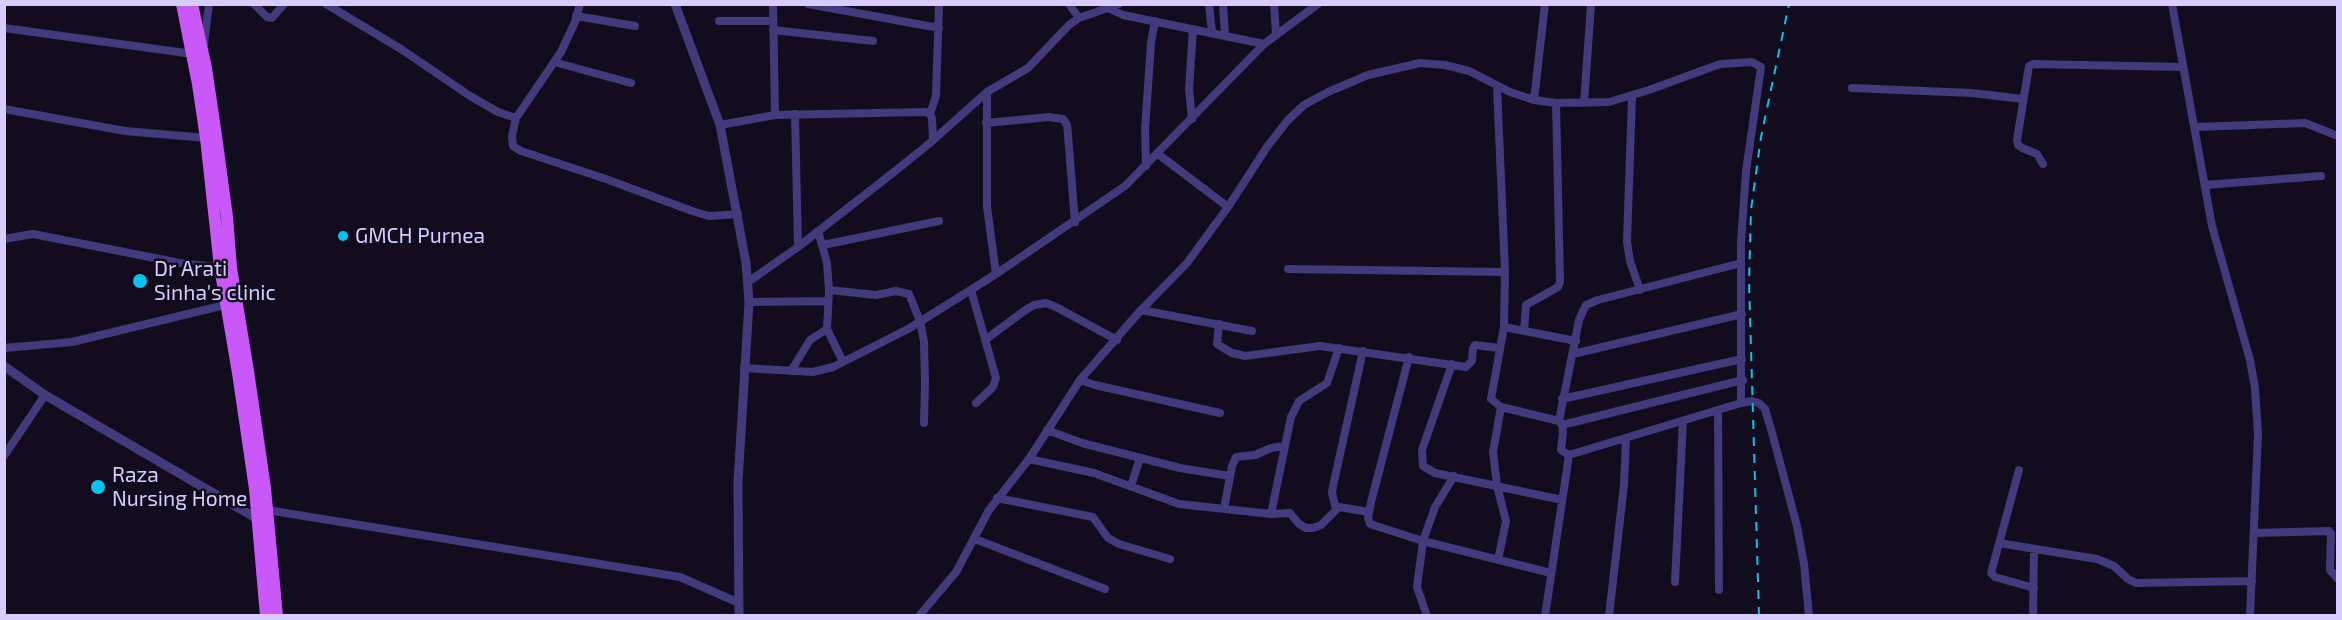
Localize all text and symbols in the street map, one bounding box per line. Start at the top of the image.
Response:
place label: GMCH Purnea [355,223,485,249]
marker: GMCH Purnea [336,229,350,243]
place label: Dr Arati Sinha's clinic [154,256,276,306]
marker: Dr Arati Sinha's clinic [131,272,149,290]
place label: Raza Nursing Home [112,462,247,512]
marker: Raza Nursing Home [89,478,107,496]

